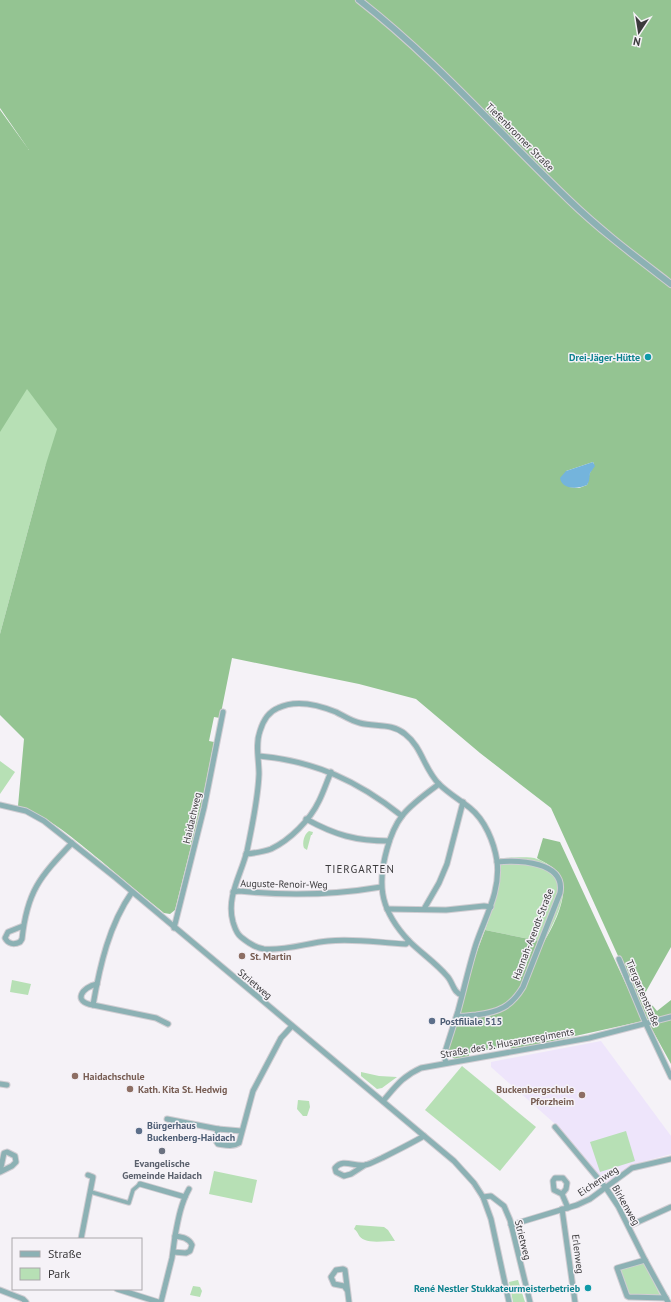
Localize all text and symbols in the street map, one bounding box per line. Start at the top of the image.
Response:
north arrow [619,12,659,52]
text: N [632,34,642,49]
street label: Tiefenbronner Straße [483,100,557,174]
place label: Drei-Jäger-Hütte [569,351,640,364]
marker: Drei-Jäger-Hütte [643,352,653,362]
street label: Haidachweg [180,791,204,845]
district label: TIERGARTEN [325,862,395,876]
street label: Auguste-Renoir-Weg [240,877,328,891]
street label: Hannah-Arendt-Straße [510,887,556,981]
place label: St. Martin [250,950,292,963]
marker: St. Martin [237,951,247,961]
street label: Tiergartenstraße [623,958,663,1028]
street label: Strietweg [235,966,275,1002]
place label: Postfiliale 515 [440,1015,502,1028]
marker: Postfiliale 515 [427,1016,437,1026]
street label: Straße des 3. Husarenregiments [439,1025,575,1061]
place label: Haidachschule [83,1070,145,1083]
marker: Haidachschule [70,1071,80,1081]
place label: Kath. Kita St. Hedwig [138,1083,227,1096]
place label: Buckenbergschule Pforzheim [496,1083,574,1108]
marker: Kath. Kita St. Hedwig [125,1084,135,1094]
marker: Buckenbergschule Pforzheim [577,1090,587,1100]
place label: Bürgerhaus Buckenberg-Haidach [147,1119,235,1144]
marker: Bürgerhaus Buckenberg-Haidach [134,1126,144,1136]
marker: Evangelische Gemeinde Haidach [157,1146,167,1156]
place label: Evangelische Gemeinde Haidach [122,1157,202,1182]
street label: Eichenweg [575,1163,621,1199]
street label: Birkenweg [609,1182,643,1228]
street label: Strietweg [512,1219,534,1261]
street label: Erlenweg [569,1233,587,1275]
legend [12,1238,142,1290]
text: Straße [48,1246,82,1261]
text: Park [48,1266,70,1281]
place label: René Nestler Stukkateurmeisterbetrieb [414,1282,581,1295]
marker: René Nestler Stukkateurmeisterbetrieb [583,1283,593,1293]

